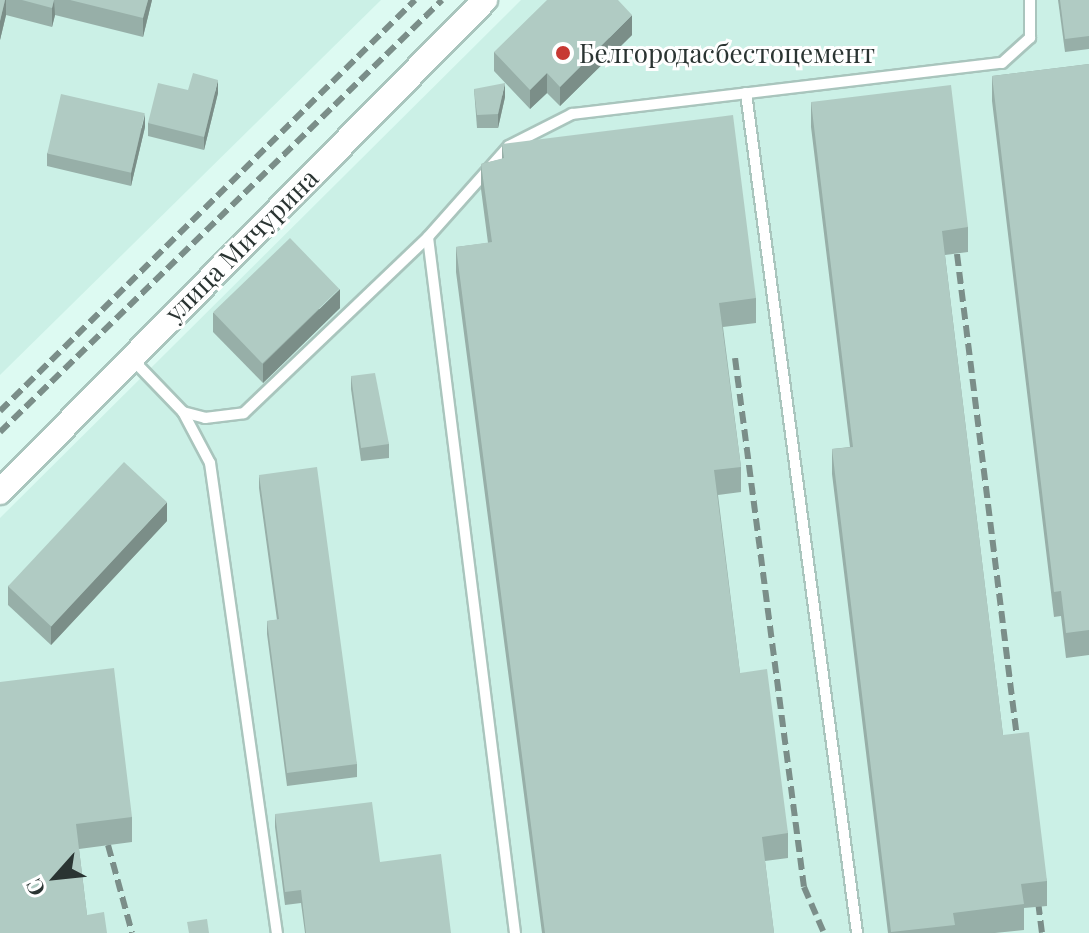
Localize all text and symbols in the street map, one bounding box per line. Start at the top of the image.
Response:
place label: Белгородасбестоцемент [579,37,875,69]
marker: Белгородасбестоцемент [554,44,572,62]
street label: улица Мичурина [158,162,324,328]
north arrow [16,837,96,917]
text: С [18,874,52,902]

